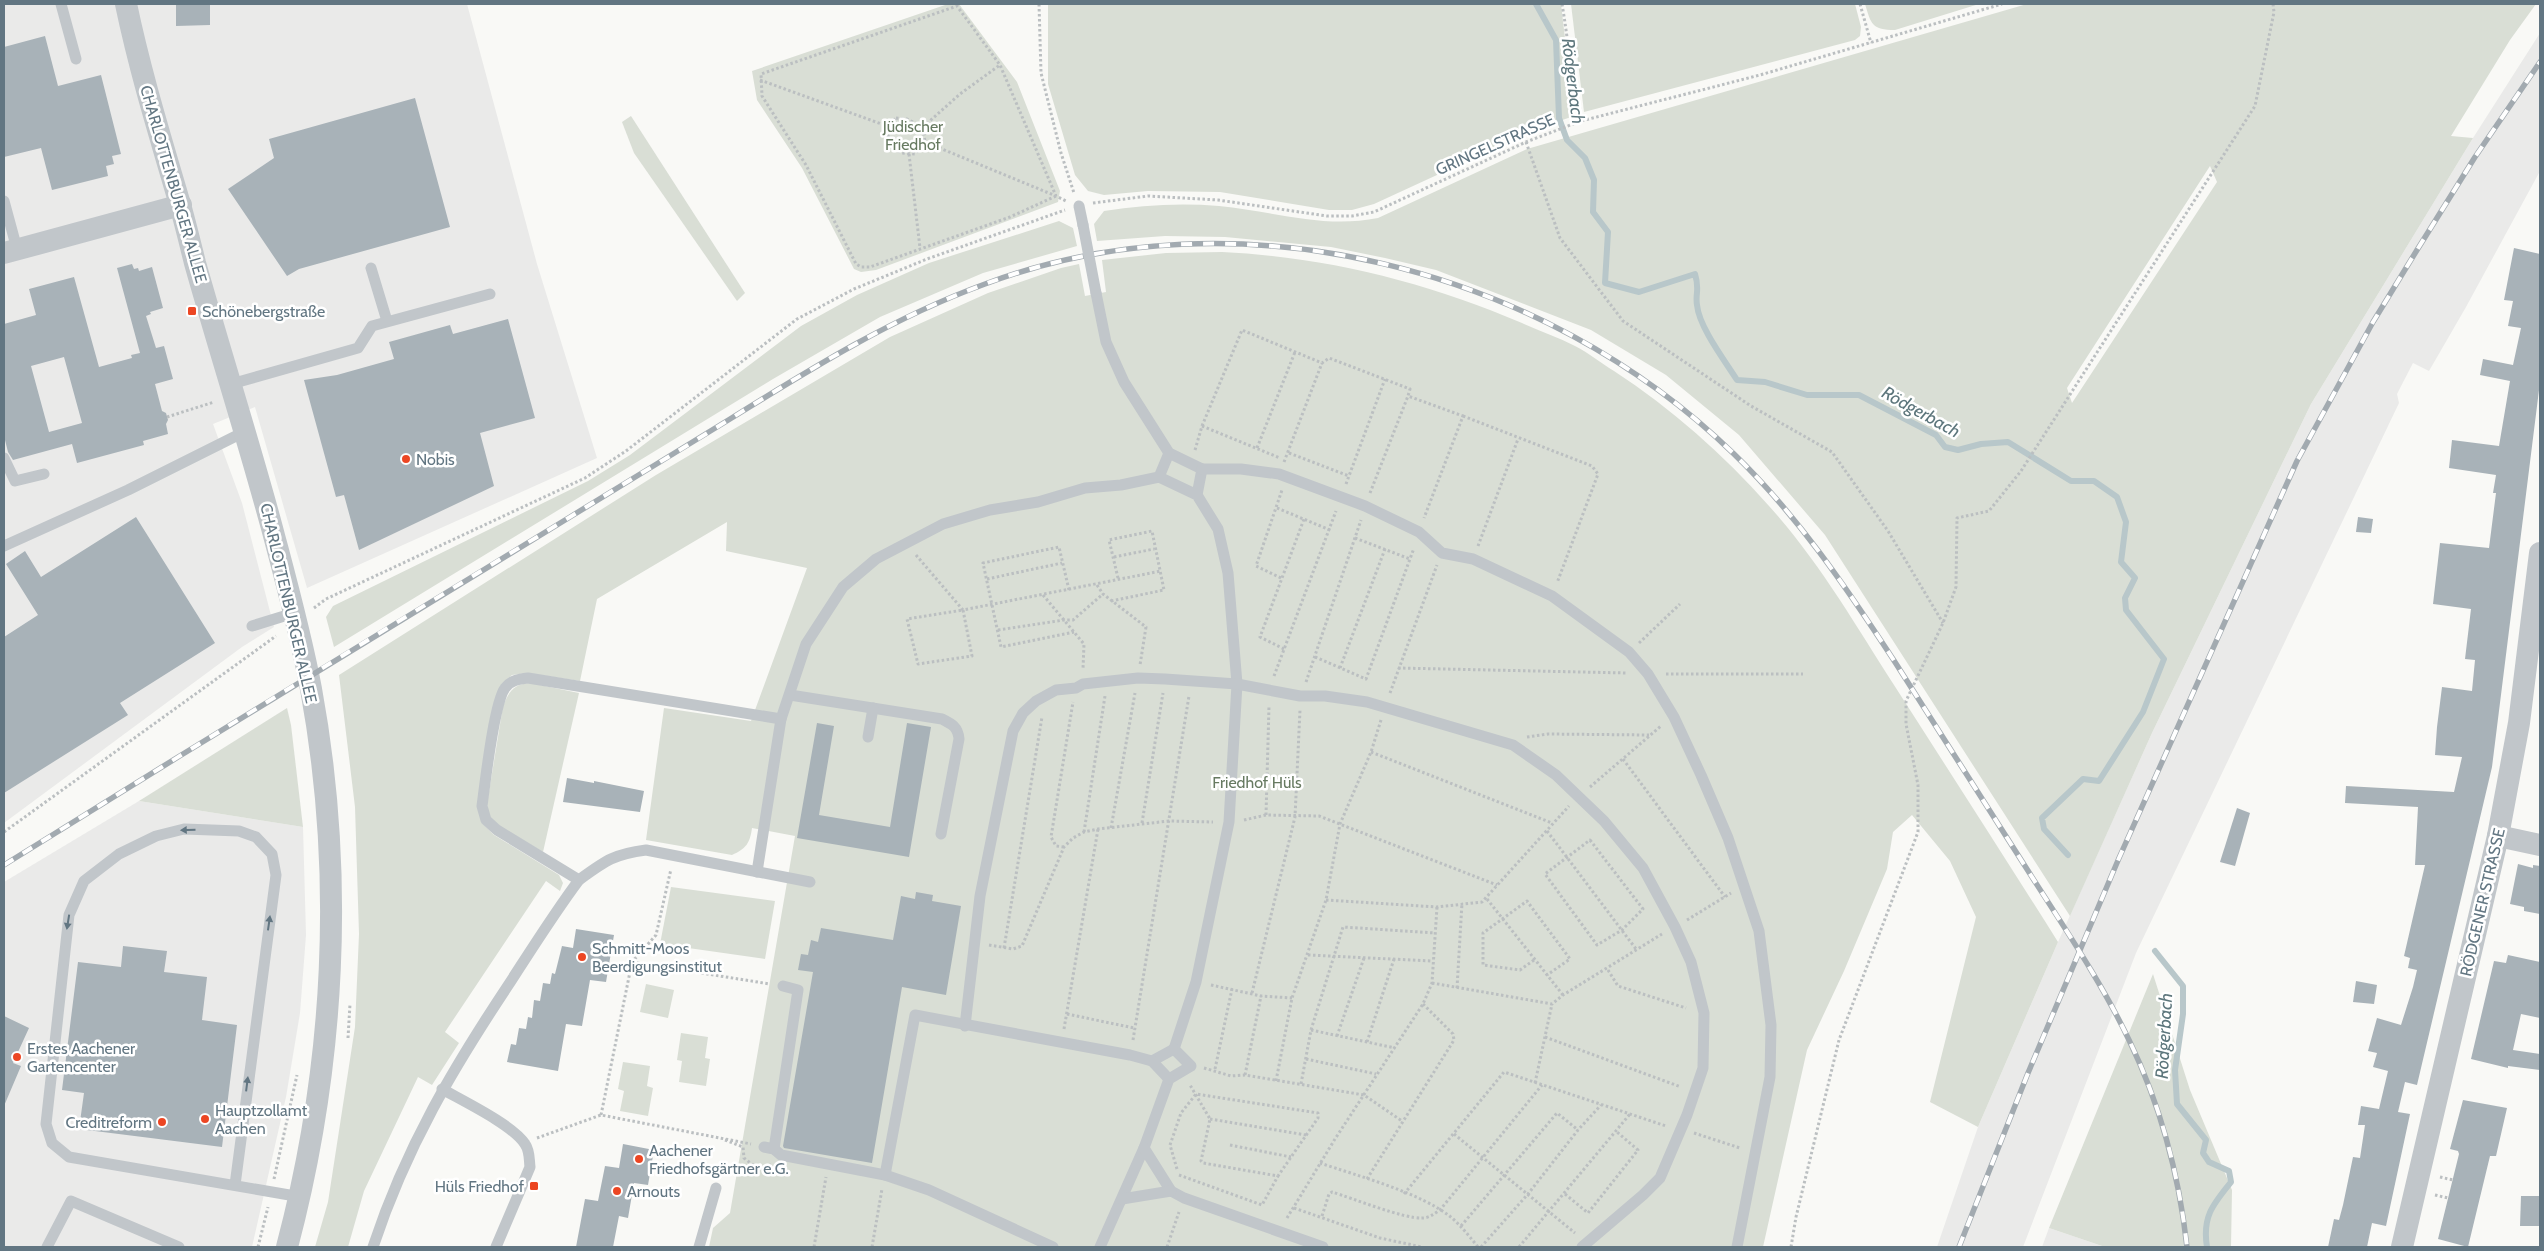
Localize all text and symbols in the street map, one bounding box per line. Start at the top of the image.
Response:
water label: Rödgerbach [1557,37,1589,125]
street label: CHARLOTTENBURGER ALLEE [136,83,211,285]
street label: GRINGELSTRASSE [1433,110,1558,179]
park label: Jüdischer Friedhof [882,117,944,154]
place label: Schönebergstraße [202,302,325,321]
marker: Schönebergstraße [186,305,198,317]
water label: Rödgerbach [1878,381,1964,443]
place label: Nobis [416,450,455,469]
marker: Nobis [400,453,412,465]
street label: CHARLOTTENBURGER ALLEE [256,501,321,705]
park label: Friedhof Hüls [1212,773,1302,792]
one-way arrow [180,826,196,834]
street label: RÖDGENER STRASSE [2456,826,2509,978]
one-way arrow [64,914,72,930]
one-way arrow [265,915,273,931]
place label: Schmitt-Moos Beerdigungsinstitut [592,939,722,976]
marker: Schmitt-Moos Beerdigungsinstitut [576,951,588,963]
water label: Rödgerbach [2151,992,2177,1080]
place label: Erstes Aachener Gartencenter [27,1039,136,1076]
marker: Erstes Aachener Gartencenter [11,1051,23,1063]
one-way arrow [243,1076,251,1092]
place label: Hauptzollamt Aachen [215,1101,308,1138]
place label: Creditreform [65,1113,152,1132]
marker: Hauptzollamt Aachen [199,1113,211,1125]
marker: Creditreform [156,1116,168,1128]
place label: Aachener Friedhofsgärtner e.G. [649,1141,789,1178]
marker: Aachener Friedhofsgärtner e.G. [633,1153,645,1165]
place label: Hüls Friedhof [435,1177,525,1196]
marker: Hüls Friedhof [528,1180,540,1192]
place label: Arnouts [627,1182,680,1201]
marker: Arnouts [611,1185,623,1197]

